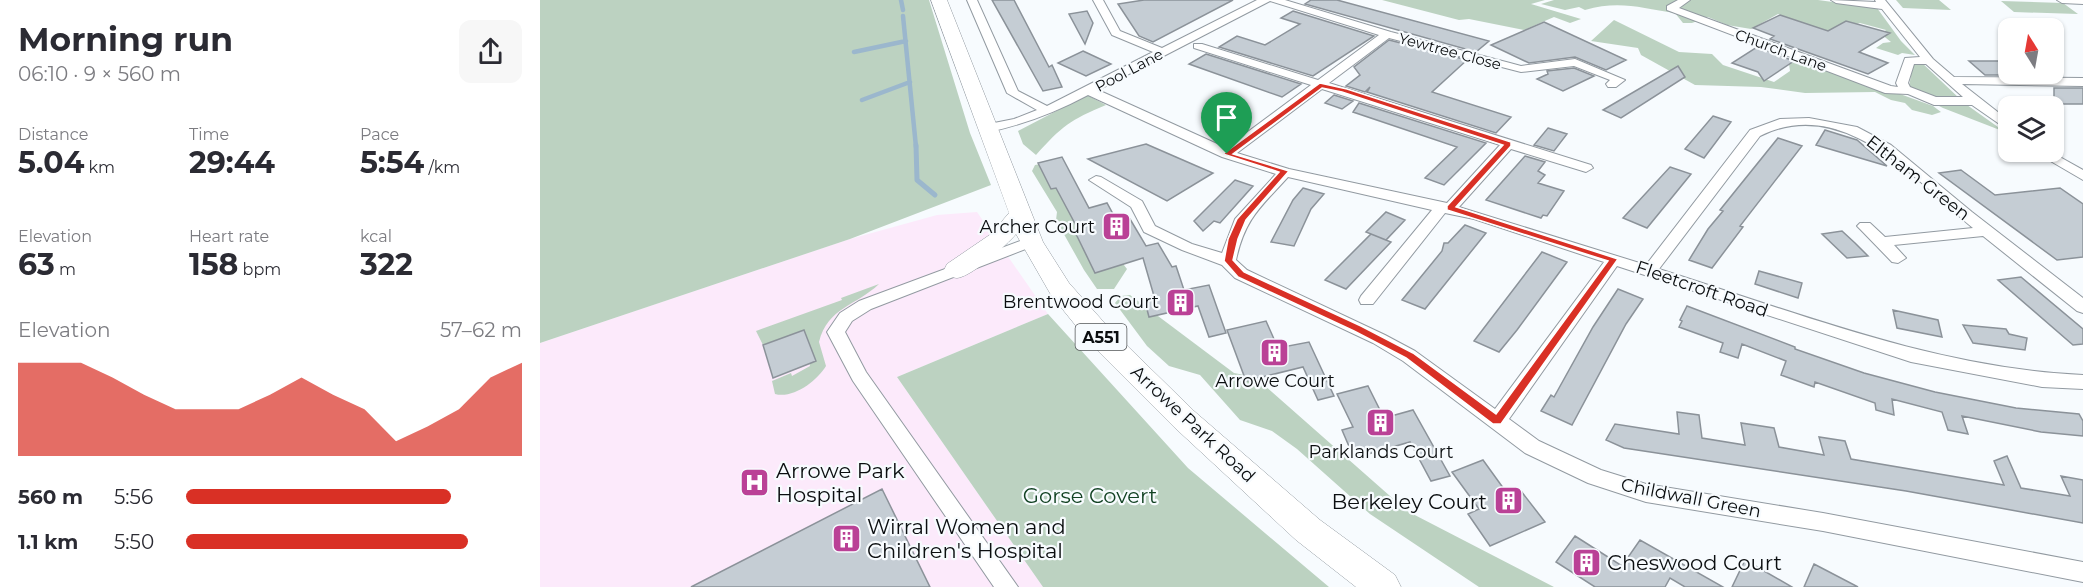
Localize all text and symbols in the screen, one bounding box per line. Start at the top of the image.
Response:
north arrow [1998,18,2064,84]
map controls [1998,18,2064,162]
text: Morning run [18,19,233,59]
button: share [459,20,522,83]
street label: Church Lane [1733,25,1829,75]
street label: Yewtree Close [1397,28,1503,74]
street label: Pool Lane [1092,44,1166,96]
text: 06:10 · 9 × 560 m [18,62,181,86]
pin [1201,92,1252,154]
button: layers [1998,96,2064,162]
icon: arrive [1210,101,1243,134]
text: Distance [18,125,88,144]
text: Time [189,125,229,144]
text: Pace [360,125,399,144]
street label: Eltham Green [1862,131,1974,225]
text: 5.04 [18,144,84,181]
text: 29:44 [189,144,275,181]
text: 5:54 [360,144,424,181]
text: km [84,158,115,177]
text: /km [424,158,460,177]
building icon: Archer Court [1100,211,1132,243]
place label: Archer Court [980,216,1095,238]
text: Elevation [18,227,92,246]
text: Heart rate [189,227,269,246]
text: kcal [360,227,392,246]
text: 63 [18,246,55,283]
text: 158 [189,246,238,283]
text: 322 [360,246,413,283]
street label: Fleetcroft Road [1633,256,1771,322]
text: m [55,260,76,279]
text: bpm [238,260,281,279]
building icon: Brentwood Court [1164,286,1196,318]
place label: Brentwood Court [1003,291,1159,313]
text: Elevation [18,318,110,342]
text: 57–62 m [440,318,522,342]
road number: A551 [1076,324,1126,350]
building icon: Arrowe Court [1259,336,1291,368]
street label: Arrowe Park Road [1126,361,1260,487]
place label: Arrowe Court [1215,370,1335,392]
building icon: Parklands Court [1365,407,1397,439]
place label: Parklands Court [1309,441,1453,463]
place label: Arrowe Park Hospital [776,458,905,507]
hospital icon: Arrowe Park Hospital [739,466,771,498]
street label: Childwall Green [1619,474,1763,522]
park label: Gorse Covert [1023,483,1157,508]
text: 560 m [18,485,83,509]
text: 5:56 [114,485,153,509]
building icon: Berkeley Court [1492,485,1524,517]
place label: Berkeley Court [1331,489,1487,514]
place label: Wirral Women and Children's Hospital [867,514,1066,563]
building icon: Wirral Women and Children's Hospital [830,522,862,554]
text: 1.1 km [18,530,78,554]
text: 5:50 [114,530,154,554]
building icon: Cheswood Court [1570,546,1602,578]
place label: Cheswood Court [1607,550,1782,575]

